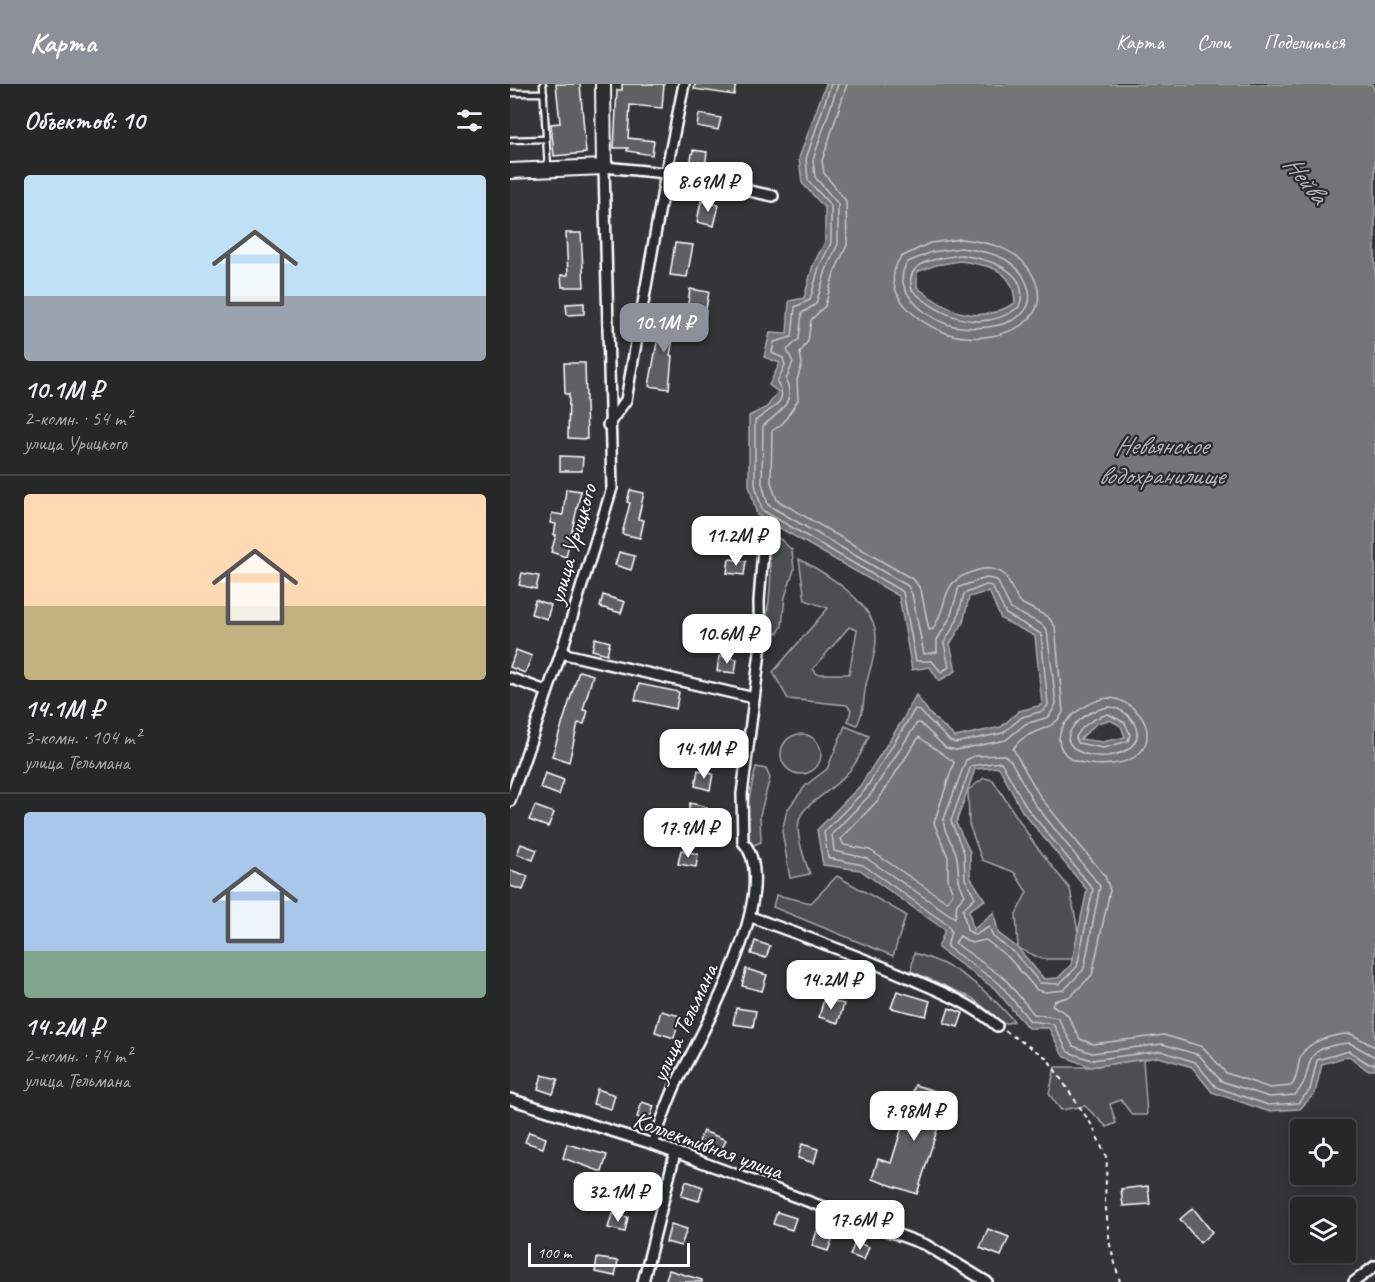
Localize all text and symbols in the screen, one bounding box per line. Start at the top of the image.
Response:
text: Карта [30,25,97,60]
text: Карта [1116,29,1164,55]
text: Слои [1197,29,1231,55]
text: Поделиться [1264,29,1345,55]
text: Объектов: 10 [24,104,144,137]
icon: filters [453,104,486,137]
water label: Нейва [1276,148,1337,212]
pin: 8.69M ₽ [653,162,763,213]
text: 8.69M ₽ [678,169,738,194]
icon: home [201,214,309,322]
pin: 10.1M ₽ [609,303,719,354]
text: 10.1M ₽ [634,310,694,335]
text: 10.1M ₽ [24,373,103,406]
text: 2-комн. · 54 m² [24,406,132,431]
water label: Невьянское водохранилище [1098,429,1227,492]
text: улица Урицкого [24,431,127,456]
street label: улица Урицкого [540,479,604,609]
pin: 11.2M ₽ [681,516,791,567]
text: 11.2M ₽ [706,523,766,548]
icon: home [201,533,309,641]
pin: 10.6M ₽ [672,614,782,665]
text: 10.6M ₽ [696,621,758,646]
text: 14.1M ₽ [24,692,103,725]
text: 3-комн. · 104 m² [24,725,141,750]
pin: 14.1M ₽ [649,729,759,780]
text: 14.1M ₽ [674,736,734,761]
text: улица Тельмана [24,750,130,775]
pin: 17.9M ₽ [633,808,743,859]
text: 17.9M ₽ [658,815,718,840]
icon: home [201,851,309,959]
street label: улица Тельмана [643,957,725,1089]
pin: 14.2M ₽ [776,960,886,1011]
text: 14.2M ₽ [801,967,861,992]
text: 14.2M ₽ [24,1010,103,1043]
text: 2-комн. · 74 m² [24,1043,132,1068]
text: улица Тельмана [24,1068,130,1093]
pin: 7.98M ₽ [859,1091,969,1142]
text: 7.98M ₽ [884,1098,944,1123]
street label: Коллективная улица [629,1104,788,1186]
map controls [1290,1119,1356,1263]
button: locate [1290,1119,1356,1185]
pin: 32.1M ₽ [563,1172,673,1223]
text: 32.1M ₽ [588,1179,648,1204]
button: layers [1290,1197,1356,1263]
pin: 17.6M ₽ [805,1200,915,1251]
text: 17.6M ₽ [829,1207,891,1232]
scale bar [528,1240,690,1268]
text: 100 m [537,1243,571,1263]

